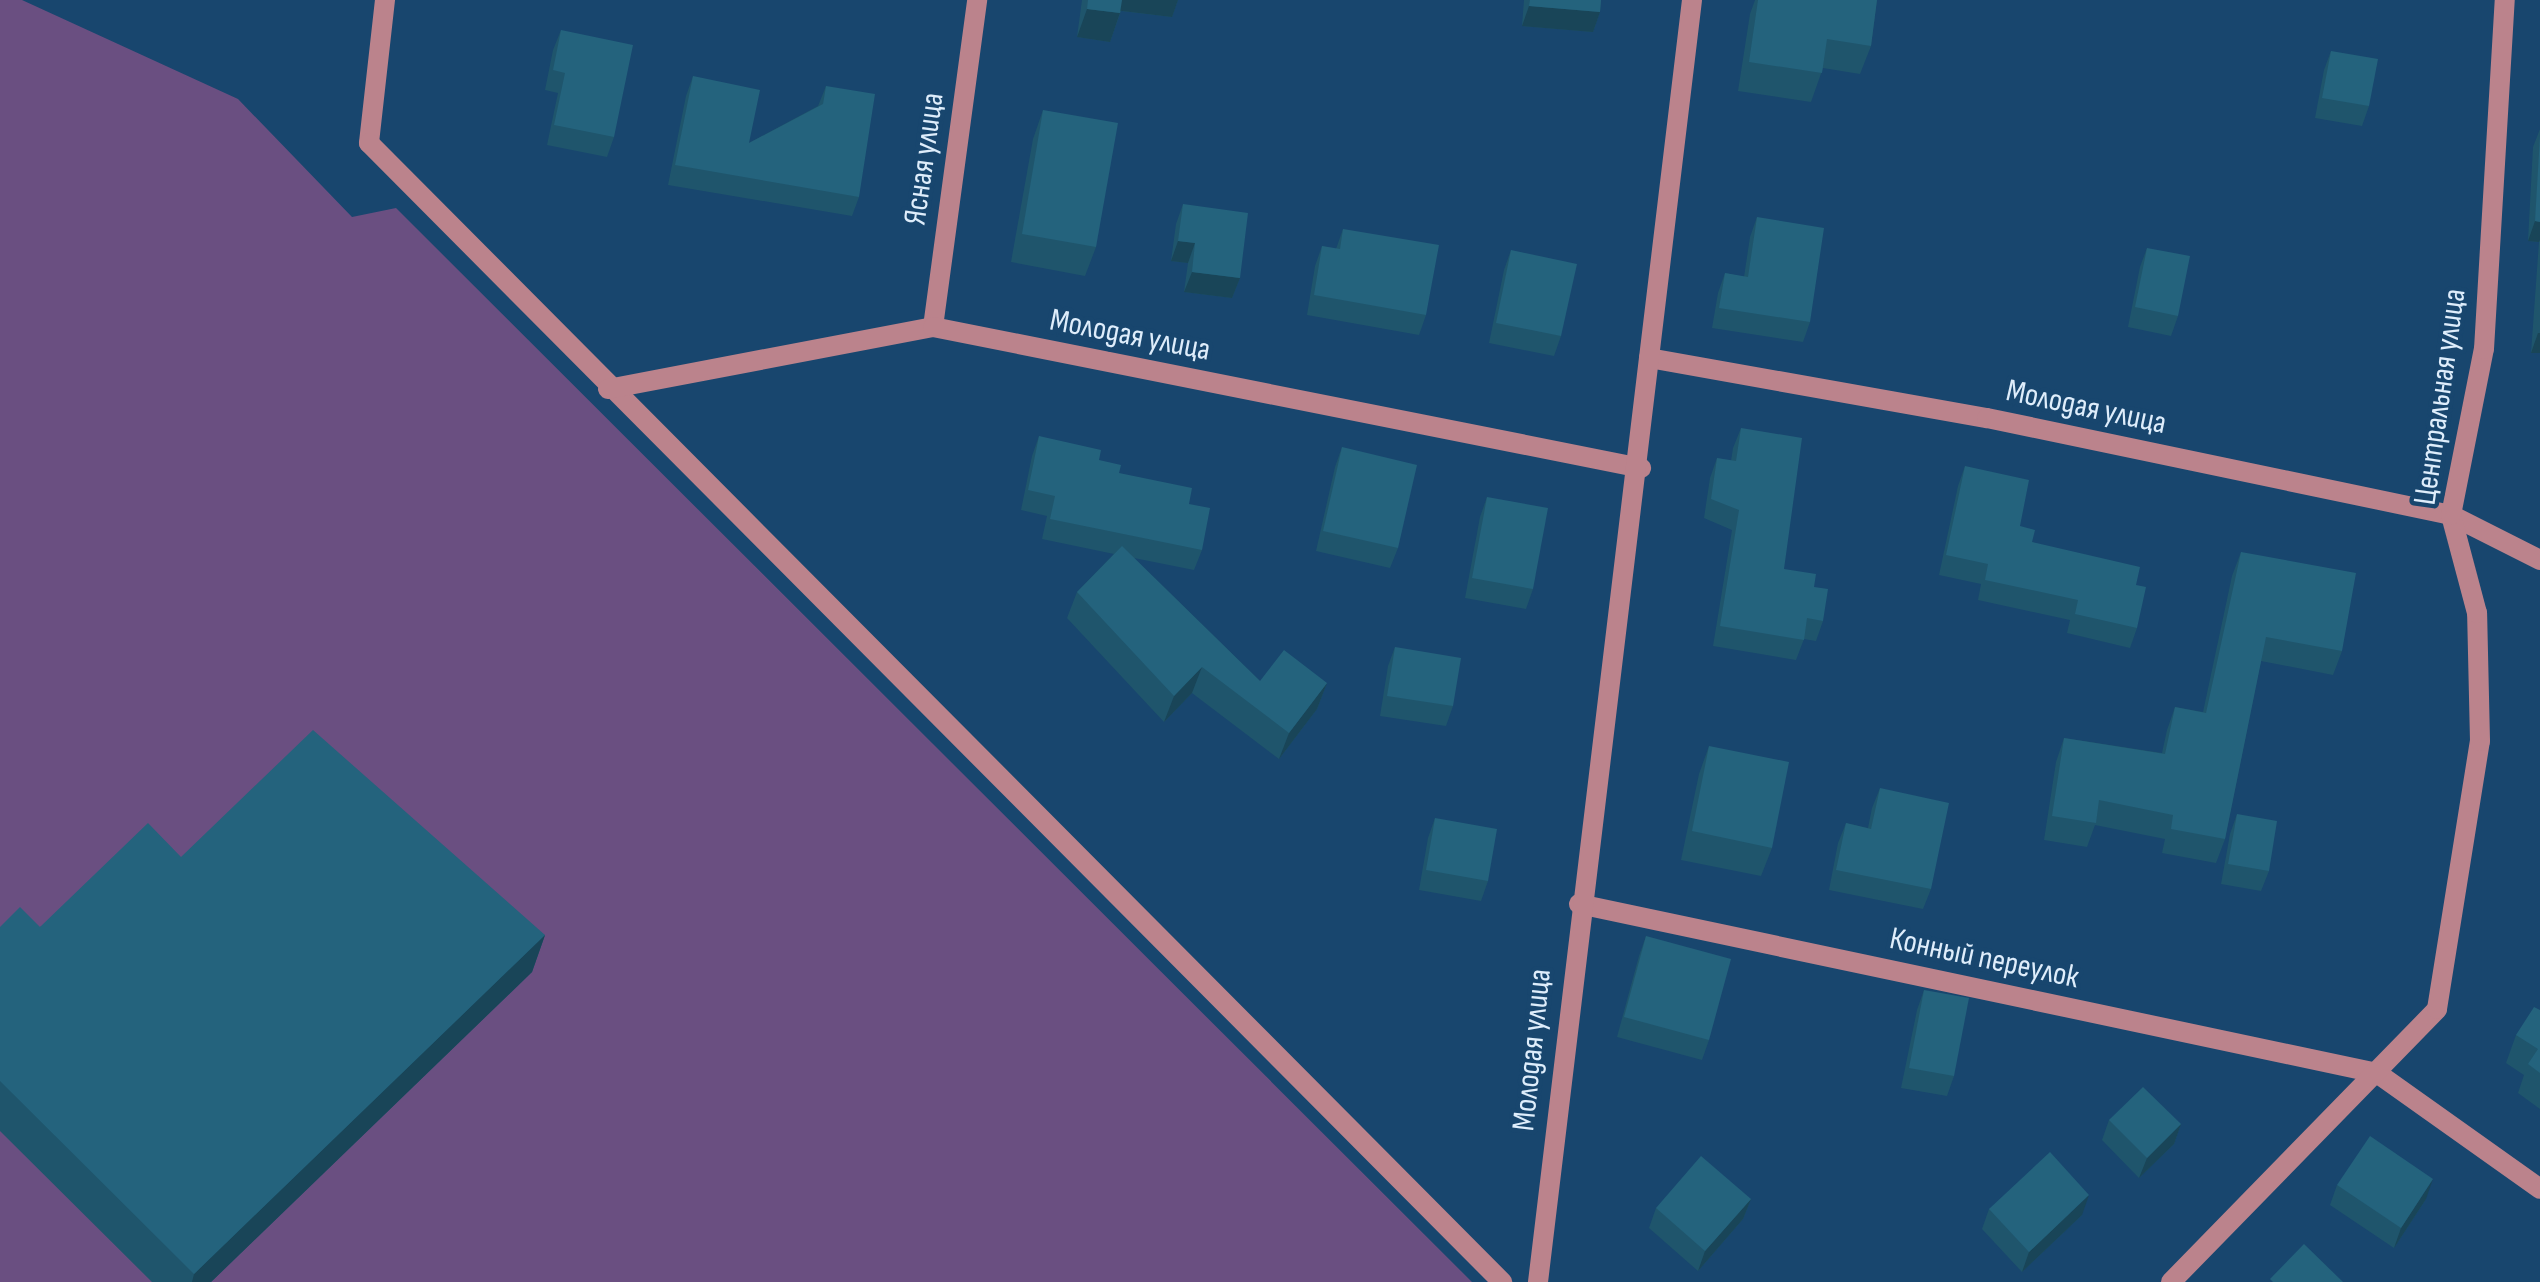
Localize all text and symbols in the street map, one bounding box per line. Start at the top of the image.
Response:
street label: Ясная улица [897,90,953,228]
street label: Центральная улица [2407,286,2475,508]
street label: Молодая улица [1047,302,1213,370]
street label: Молодая улица [2003,372,2169,444]
street label: Конный переулок [1886,920,2082,998]
street label: Молодая улица [1505,967,1561,1133]

